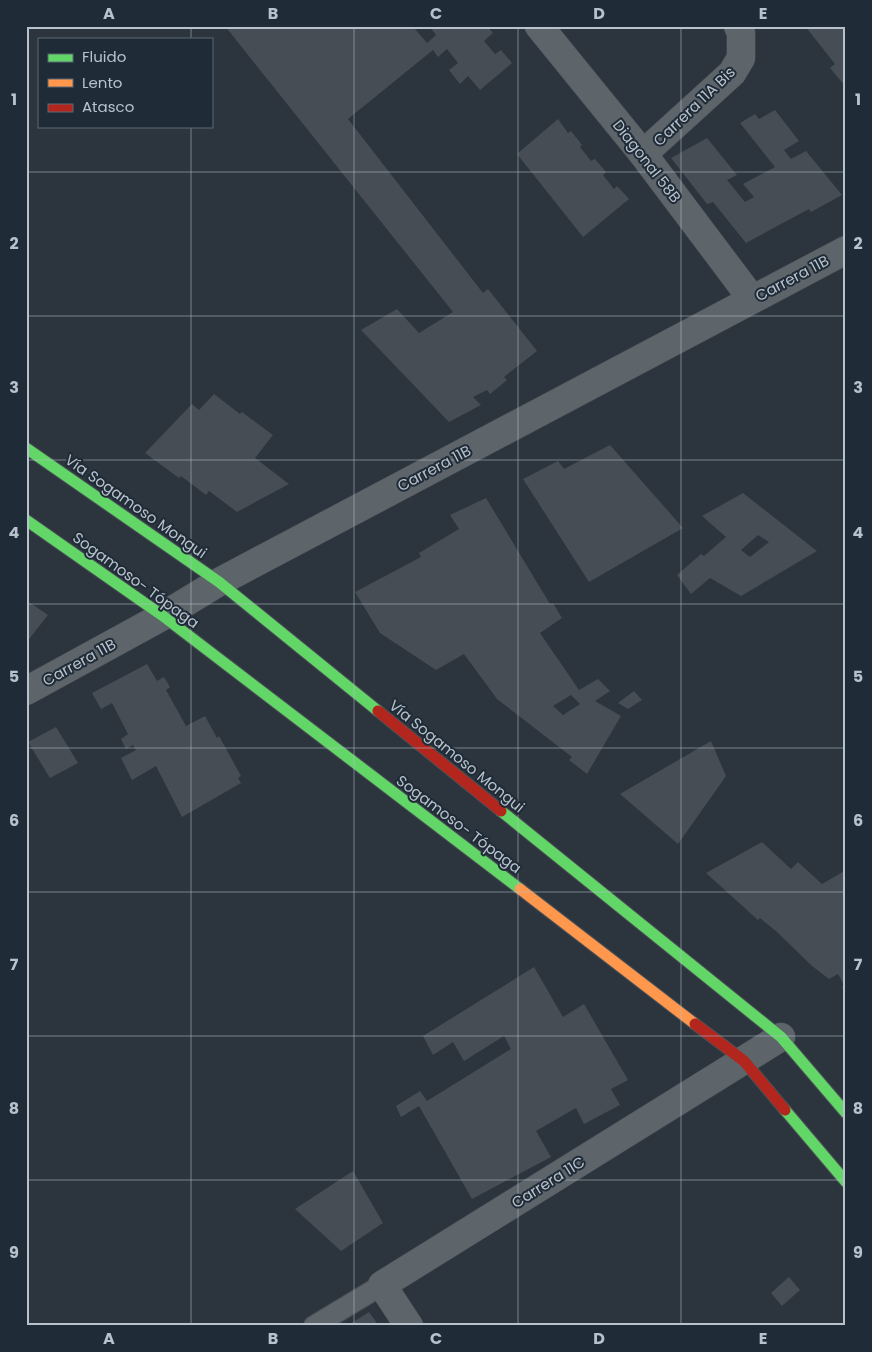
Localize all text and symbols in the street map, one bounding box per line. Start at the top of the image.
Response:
text: A [103,2,115,25]
text: B [268,2,278,25]
text: C [430,2,442,25]
text: D [593,2,605,25]
text: E [759,2,767,25]
legend [38,38,212,128]
text: Fluido [82,46,126,67]
street label: Carrera 11A Bis [648,61,740,151]
text: Lento [82,72,122,93]
text: 1 [11,88,17,111]
text: 1 [855,88,861,111]
text: Atasco [82,96,134,117]
street label: Diagonal 58B [608,115,686,207]
text: 2 [9,232,19,255]
text: 2 [853,232,863,255]
street label: Carrera 11B [751,250,833,306]
text: 3 [9,376,19,399]
text: 3 [853,376,863,399]
street label: Carrera 11B [393,440,475,496]
street label: Vía Sogamoso Mongui [61,449,211,563]
text: 4 [9,521,20,544]
text: 4 [853,521,864,544]
street label: Sogamoso- Tópaga [68,527,204,633]
street label: Carrera 11B [39,633,119,691]
text: 5 [9,665,19,688]
text: 5 [853,665,863,688]
street label: Vía Sogamoso Mongui [385,695,529,817]
street label: Sogamoso- Tópaga [392,770,526,878]
text: 6 [9,809,19,832]
text: 6 [853,809,863,832]
text: 7 [10,953,19,976]
text: 7 [854,953,863,976]
text: 8 [9,1097,19,1120]
text: 8 [853,1097,863,1120]
street label: Carrera 11C [507,1151,589,1213]
text: 9 [9,1241,19,1264]
text: 9 [853,1241,863,1264]
text: A [103,1327,115,1350]
text: B [268,1327,278,1350]
text: C [430,1327,442,1350]
text: D [593,1327,605,1350]
text: E [759,1327,767,1350]

